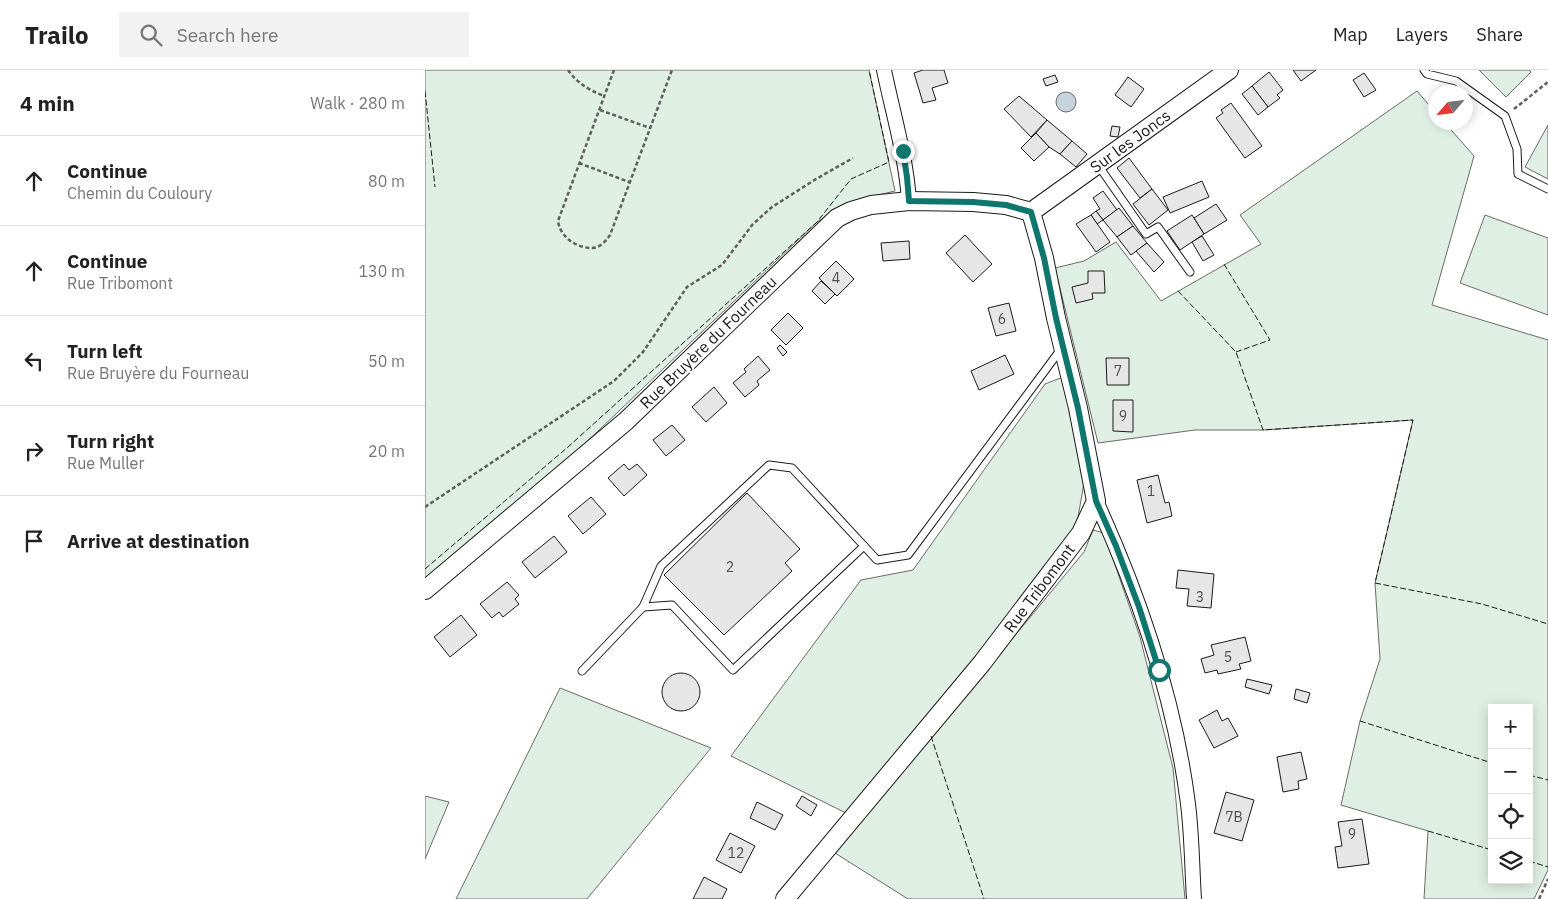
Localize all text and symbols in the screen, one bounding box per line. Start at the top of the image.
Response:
search box [119,12,469,57]
text: Trailo [25,19,89,51]
icon: search [137,21,165,49]
text: Search here [177,23,278,47]
text: Map [1333,23,1368,46]
text: Layers [1396,23,1448,46]
text: Share [1476,23,1523,46]
north arrow [1428,85,1473,130]
text: 4 min [20,89,75,117]
text: Walk · 280 m [310,93,405,113]
street label: Sur les Joncs [1086,105,1174,177]
route end [892,140,915,163]
text: Continue [67,159,147,183]
icon: ahead [20,167,48,195]
text: 80 m [368,171,405,191]
text: Chemin du Couloury [67,183,212,203]
text: Continue [67,249,147,273]
icon: ahead [20,257,48,285]
text: 130 m [358,261,405,281]
house number: 4 [832,269,840,287]
street label: Rue Bruyère du Fourneau [635,271,781,413]
text: Rue Tribomont [67,273,173,293]
house number: 6 [998,310,1006,328]
text: Turn left [67,339,143,363]
icon: left [20,347,48,375]
text: 50 m [368,351,405,371]
house number: 7 [1114,362,1122,380]
text: Rue Bruyère du Fourneau [67,363,249,383]
house number: 9 [1119,407,1127,425]
text: Turn right [67,429,154,453]
icon: right [20,437,48,465]
text: 20 m [368,441,405,461]
text: Rue Muller [67,453,144,473]
house number: 1 [1147,482,1155,500]
icon: arrive [20,527,48,555]
text: Arrive at destination [67,529,250,553]
street label: Rue Tribomont [999,540,1079,636]
house number: 2 [726,558,734,576]
house number: 3 [1196,588,1204,606]
house number: 5 [1224,648,1232,666]
route start [1148,659,1171,682]
map controls [1488,704,1533,884]
button: + [1488,704,1533,749]
button: − [1488,749,1533,794]
button: locate [1488,794,1533,839]
house number: 7B [1225,808,1243,826]
house number: 9 [1348,825,1356,843]
button: layers [1488,839,1533,884]
house number: 12 [728,844,744,862]

